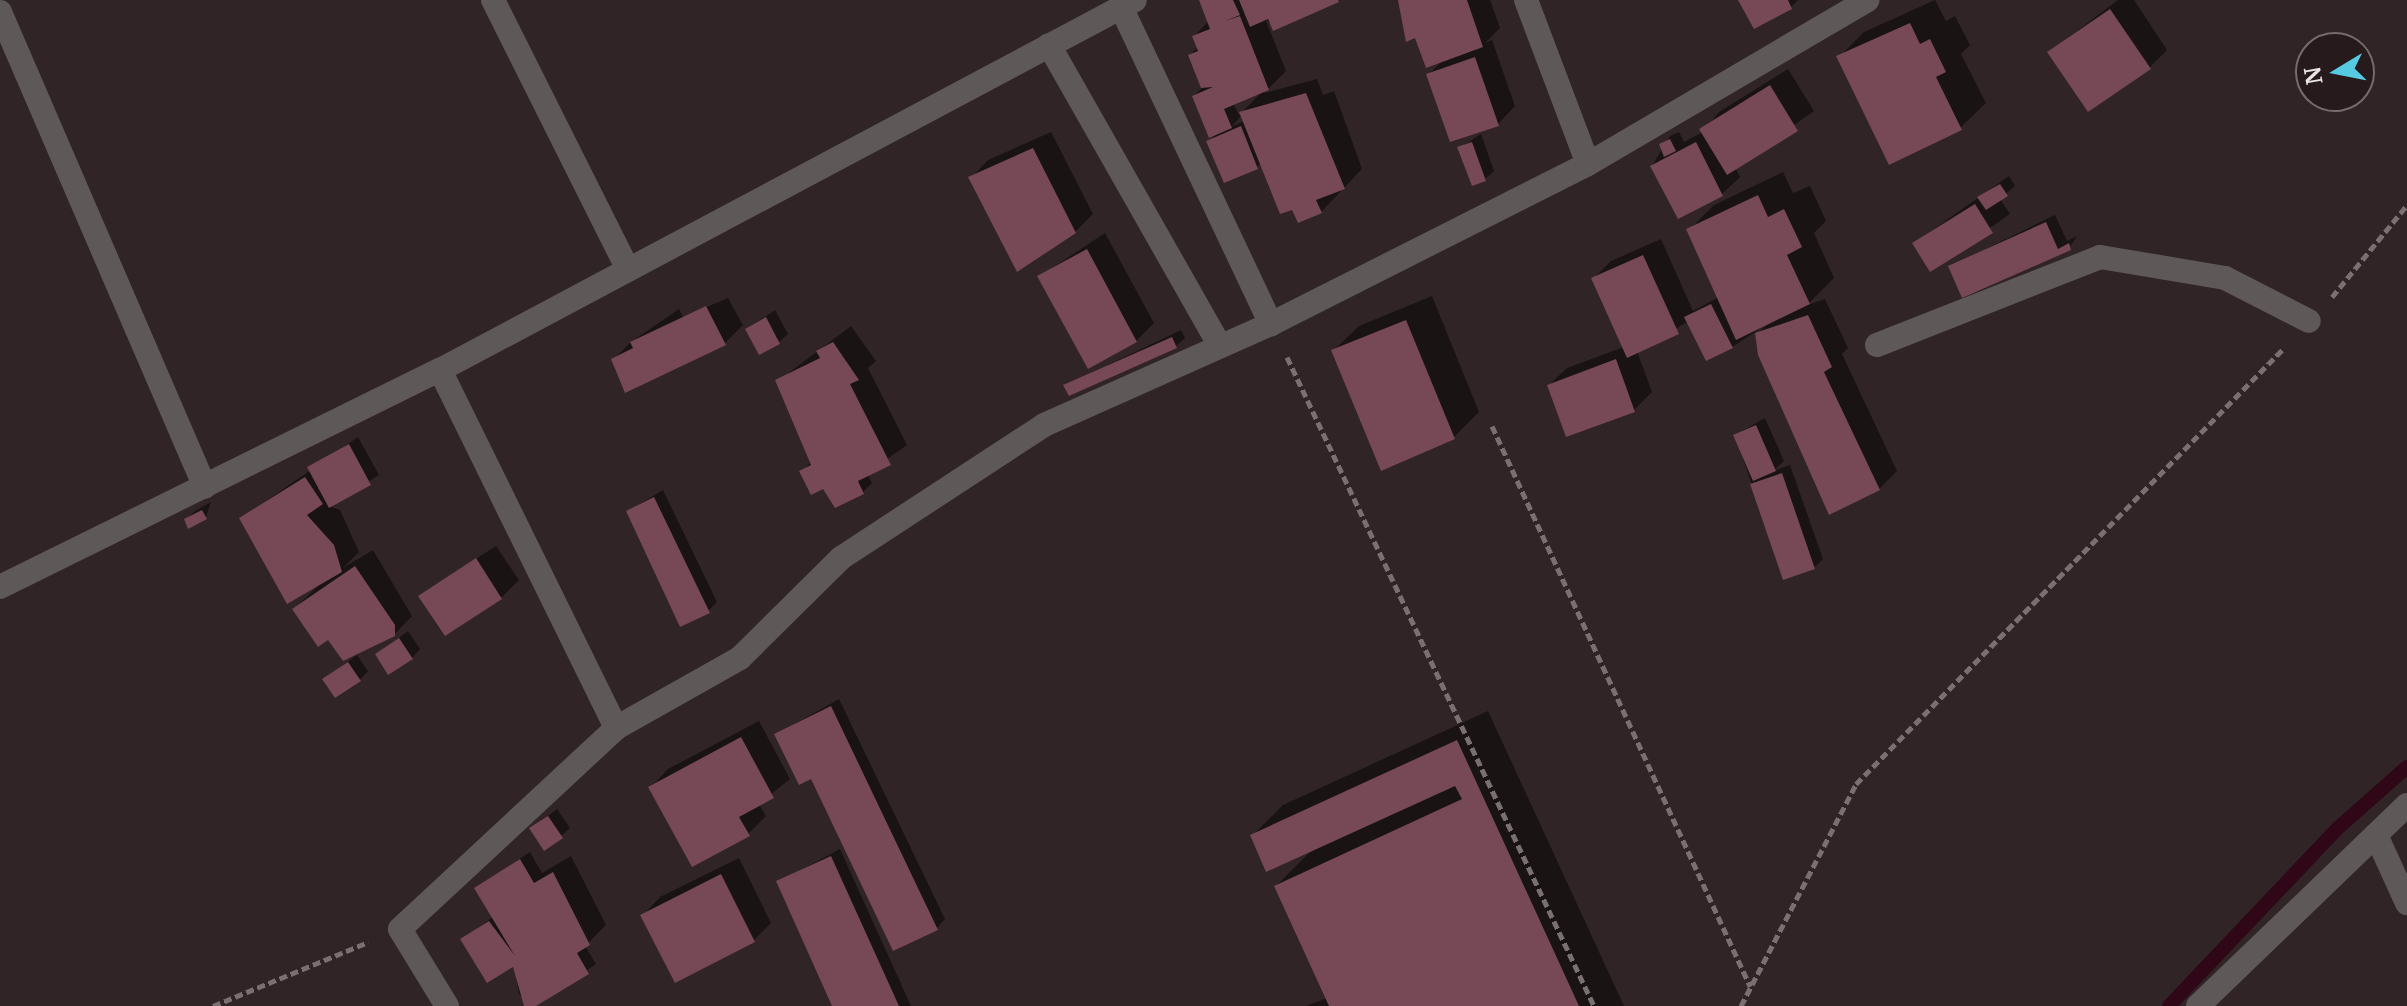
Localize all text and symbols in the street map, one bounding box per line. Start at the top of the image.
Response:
north arrow [2295,32,2375,112]
text: N [2298,65,2329,87]

